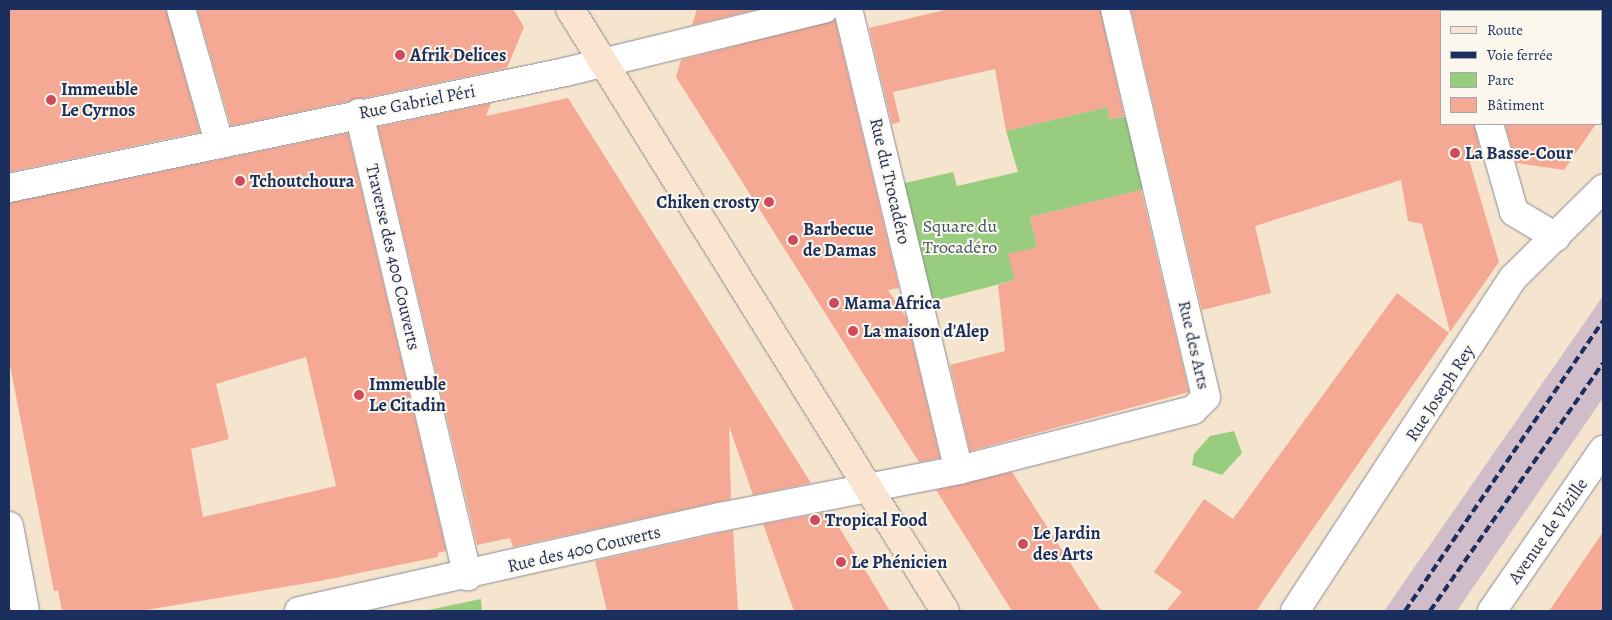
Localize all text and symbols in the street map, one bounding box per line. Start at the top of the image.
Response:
legend [1440,10,1602,125]
text: Route [1487,20,1523,40]
place label: Afrik Delices [410,44,506,66]
text: Voie ferrée [1487,45,1553,65]
marker: Afrik Delices [394,49,406,61]
text: Parc [1487,70,1514,90]
place label: Immeuble Le Cyrnos [61,79,138,122]
street label: Rue Gabriel Péri [357,80,477,124]
marker: Immeuble Le Cyrnos [45,94,57,106]
text: Bâtiment [1487,95,1545,115]
street label: Rue du Trocadéro [865,116,915,246]
place label: La Basse-Cour [1465,142,1573,164]
marker: La Basse-Cour [1449,147,1461,159]
street label: Traverse des 400 Couverts [361,162,425,352]
place label: Tchoutchoura [250,170,354,192]
marker: Tchoutchoura [234,175,246,187]
place label: Chiken crosty [656,191,759,213]
marker: Chiken crosty [763,196,775,208]
park label: Square du Trocadéro [923,216,997,258]
place label: Barbecue de Damas [803,219,876,262]
marker: Barbecue de Damas [787,234,799,246]
place label: Mama Africa [844,292,941,314]
marker: Mama Africa [828,297,840,309]
street label: Rue des Arts [1173,298,1215,392]
place label: La maison d'Alep [863,320,989,342]
marker: La maison d'Alep [847,325,859,337]
street label: Rue Joseph Rey [1401,341,1479,445]
place label: Immeuble Le Citadin [369,374,446,416]
marker: Immeuble Le Citadin [353,389,365,401]
street label: Avenue de Vizille [1504,474,1592,588]
place label: Tropical Food [825,509,928,531]
marker: Tropical Food [809,514,821,526]
street label: Rue des 400 Couverts [505,521,663,577]
place label: Le Jardin des Arts [1033,523,1101,566]
marker: Le Jardin des Arts [1017,538,1029,550]
place label: Le Phénicien [851,551,947,573]
marker: Le Phénicien [835,556,847,568]

